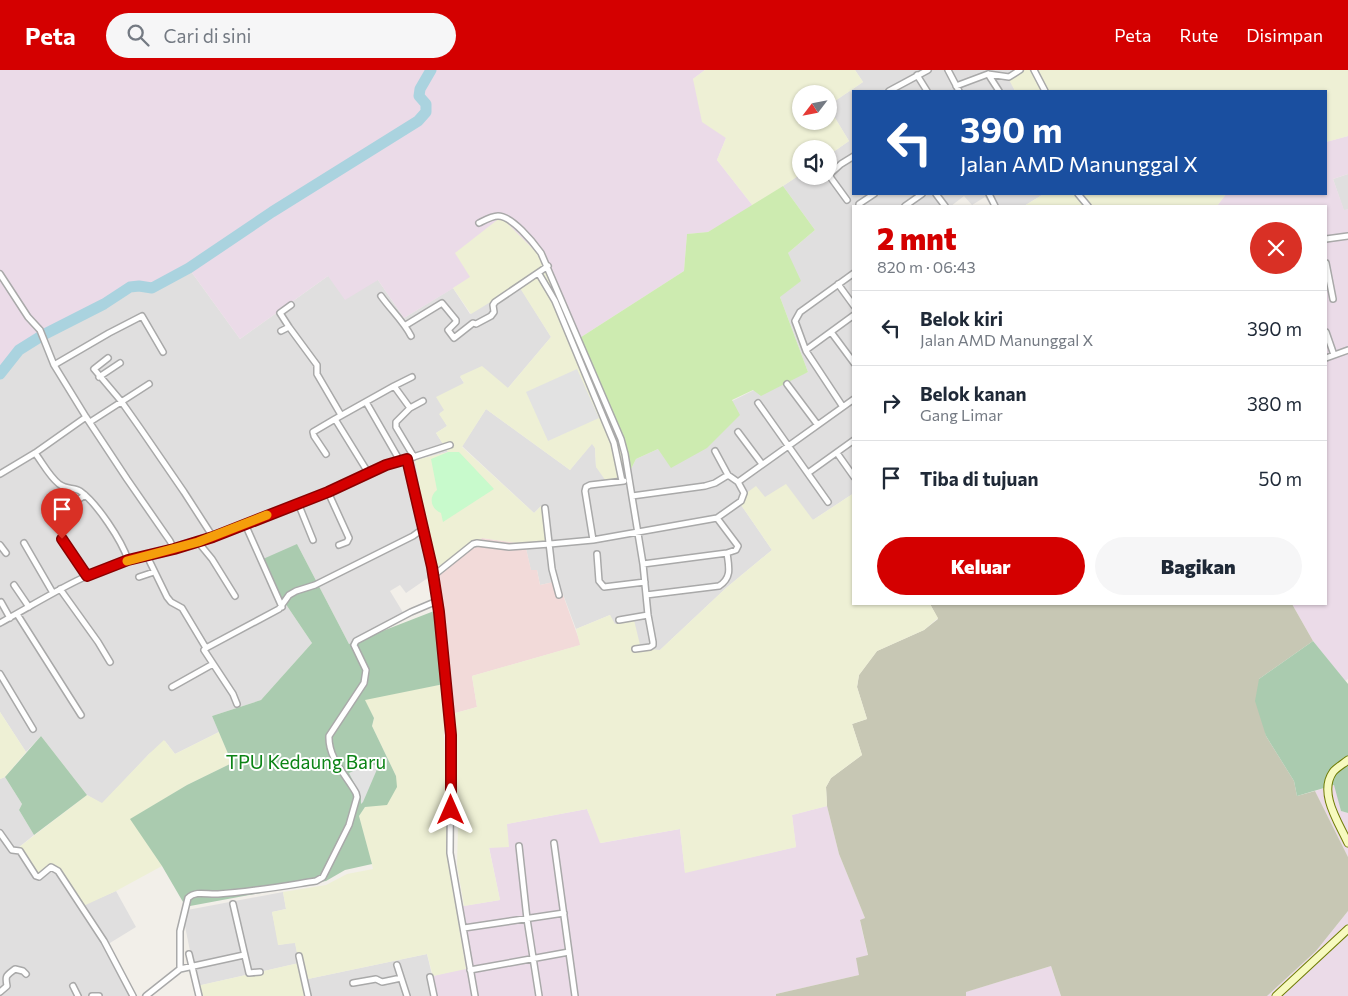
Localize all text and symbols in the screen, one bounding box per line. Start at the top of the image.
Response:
search box [106,13,456,58]
text: Peta [25,21,76,50]
icon: search [124,21,152,49]
text: Cari di sini [164,24,251,47]
text: Peta [1114,24,1151,46]
text: Rute [1179,24,1218,46]
text: Disimpan [1246,24,1323,46]
north arrow [792,85,838,130]
map controls [792,85,837,185]
text: 390 m [960,107,1062,150]
icon: left [877,110,942,175]
button: sound [792,140,837,185]
text: Jalan AMD Manunggal X [960,150,1198,177]
text: 2 mnt [877,219,957,256]
button: close [1250,222,1302,274]
text: 820 m · 06:43 [877,257,976,276]
text: Belok kiri [920,307,1003,330]
icon: left [877,314,905,342]
text: 390 m [1247,317,1302,340]
text: Jalan AMD Manunggal X [920,330,1093,349]
text: Belok kanan [920,382,1027,405]
icon: right [877,389,905,417]
text: 380 m [1247,392,1302,415]
text: Gang Limar [920,405,1003,424]
icon: arrive [877,464,905,492]
text: Tiba di tujuan [920,467,1038,490]
text: 50 m [1258,467,1302,490]
pin [41,488,83,539]
icon: arrive [48,495,76,523]
button: Keluar [877,537,1085,595]
button: Bagikan [1095,537,1302,595]
park label: TPU Kedaung Baru [226,750,386,773]
position arrow [424,783,476,835]

